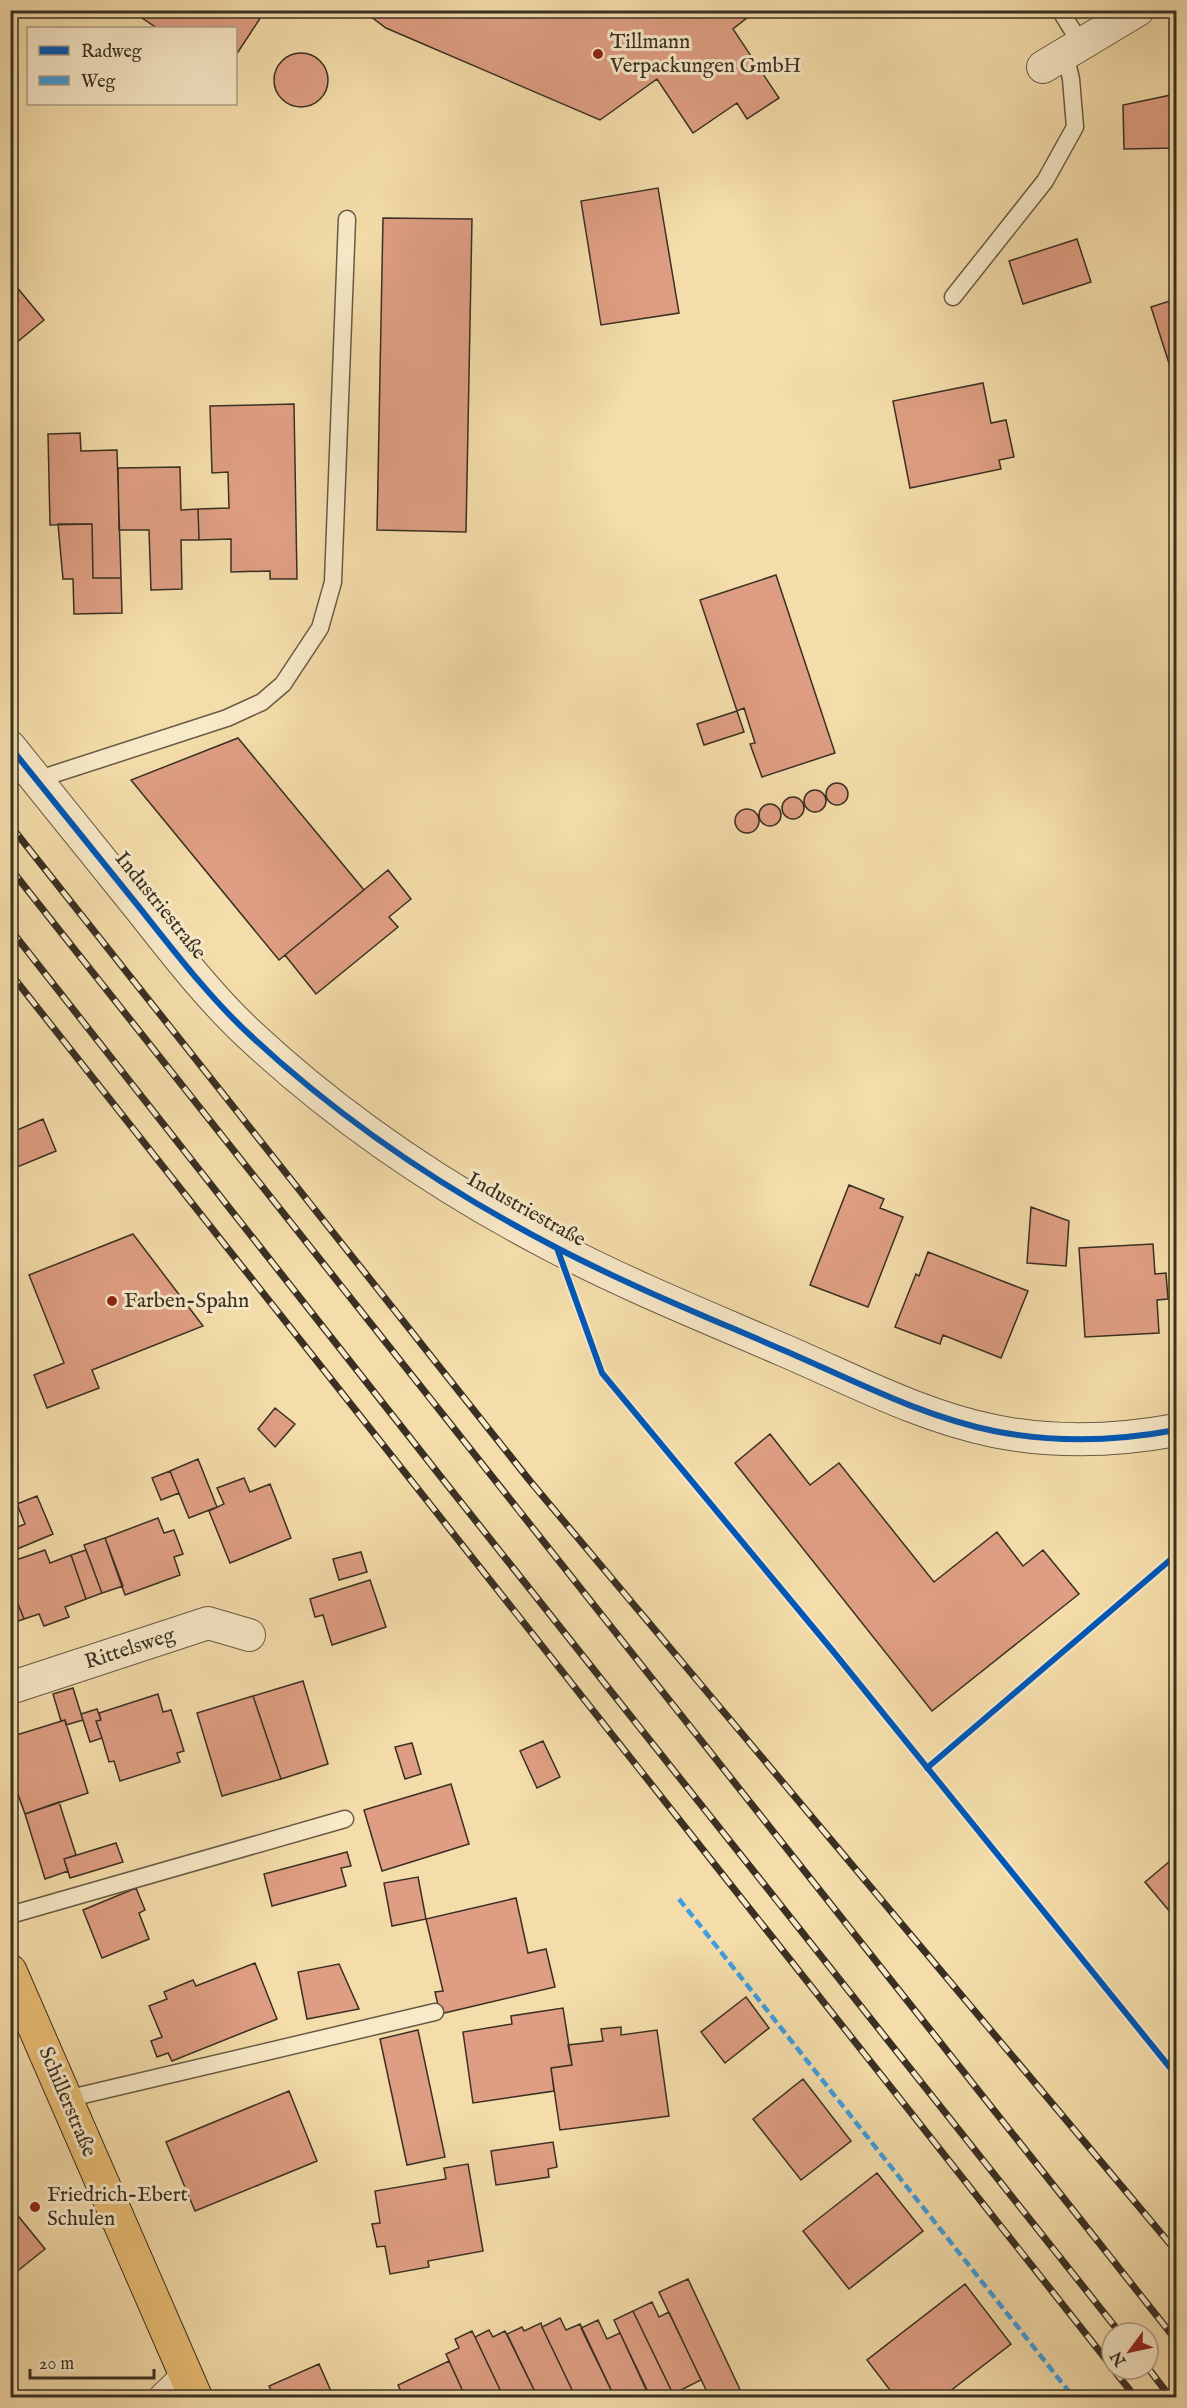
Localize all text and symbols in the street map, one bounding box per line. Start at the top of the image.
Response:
legend [27,27,237,105]
place label: Tillmann Verpackungen GmbH [609,29,801,80]
text: Radweg [81,41,142,64]
marker: Tillmann Verpackungen GmbH [591,47,605,61]
text: Weg [81,71,116,94]
street label: Industriestraße [108,846,212,966]
street label: Industriestraße [462,1166,590,1254]
place label: Farben-Spahn [124,1288,249,1315]
marker: Farben-Spahn [105,1294,119,1308]
street label: Rittelsweg [81,1622,179,1676]
street label: Schillerstraße [32,2043,102,2162]
place label: Friedrich-Ebert Schulen [47,2182,188,2233]
marker: Friedrich-Ebert Schulen [28,2200,42,2214]
north arrow [1100,2321,1160,2381]
scale bar [30,2342,154,2380]
text: N [1107,2347,1132,2370]
text: 20 m [39,2353,74,2376]

